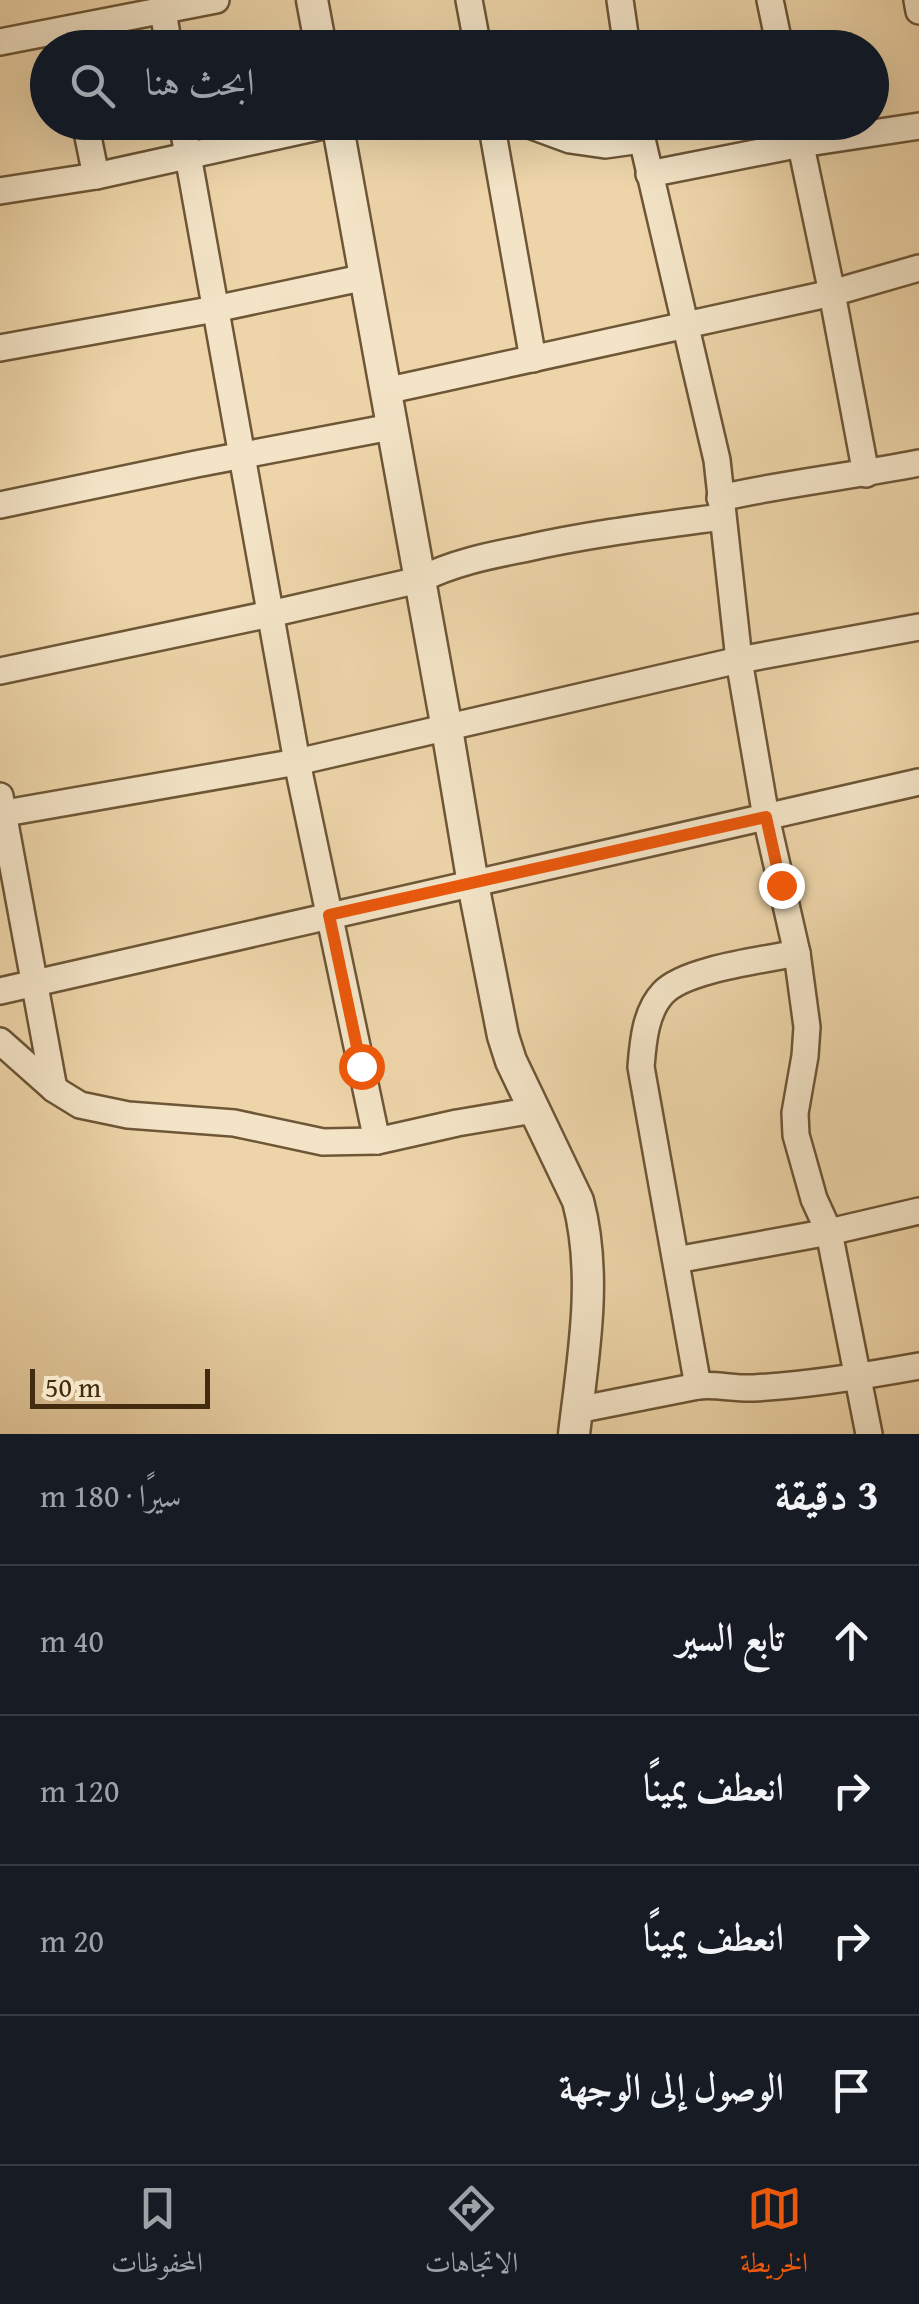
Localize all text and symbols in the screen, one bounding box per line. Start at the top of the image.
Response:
search box [30,30,889,140]
text: ابحث هنا [145,53,255,109]
icon: search [65,58,120,113]
route end [759,863,805,909]
route start [339,1044,385,1090]
scale bar [30,1364,210,1408]
text: 50 m [45,1366,101,1407]
text: 3 دقيقة [775,1463,879,1524]
text: سيرًا · 180 m [40,1472,182,1519]
text: تابع السير [676,1608,784,1664]
icon: ahead [824,1613,879,1668]
text: 40 m [40,1617,104,1664]
text: انعطف يمينًا [643,1758,784,1814]
icon: right [824,1763,879,1818]
text: 120 m [40,1767,119,1814]
text: انعطف يمينًا [643,1908,784,1964]
icon: right [824,1913,879,1968]
text: 20 m [40,1917,104,1964]
text: الوصول إلى الوجهة [559,2058,784,2114]
icon: arrive [824,2063,879,2118]
tab: المحفوظات [111,2181,203,2290]
tab: الاتجاهات [425,2181,518,2290]
tab: الخريطة [740,2181,808,2290]

